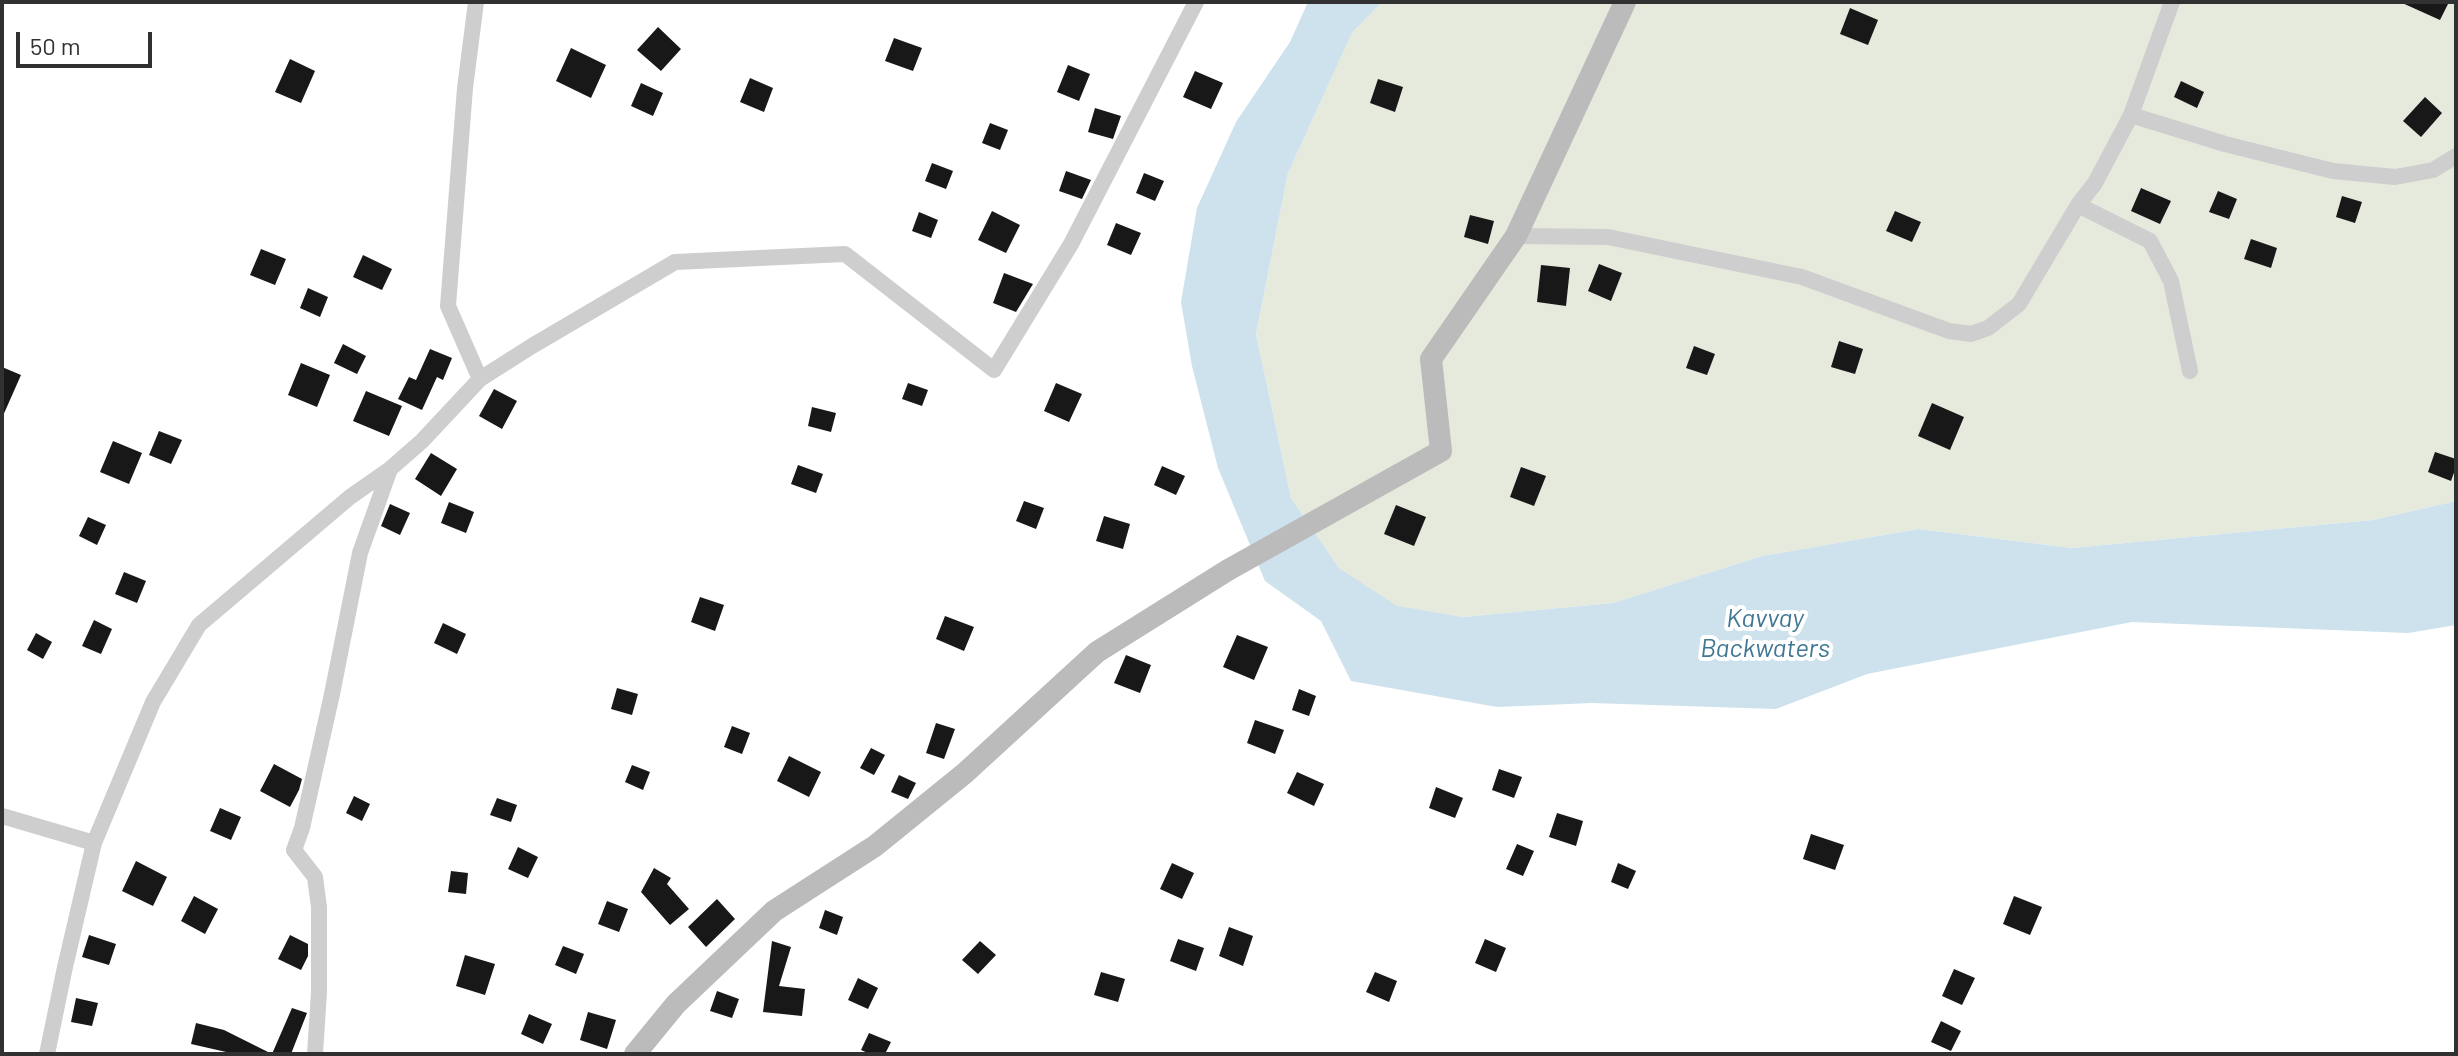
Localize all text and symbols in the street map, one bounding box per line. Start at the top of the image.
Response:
scale bar [20,16,156,66]
text: 50 m [30,31,81,60]
water label: Kavvay Backwaters [1700,602,1830,664]

